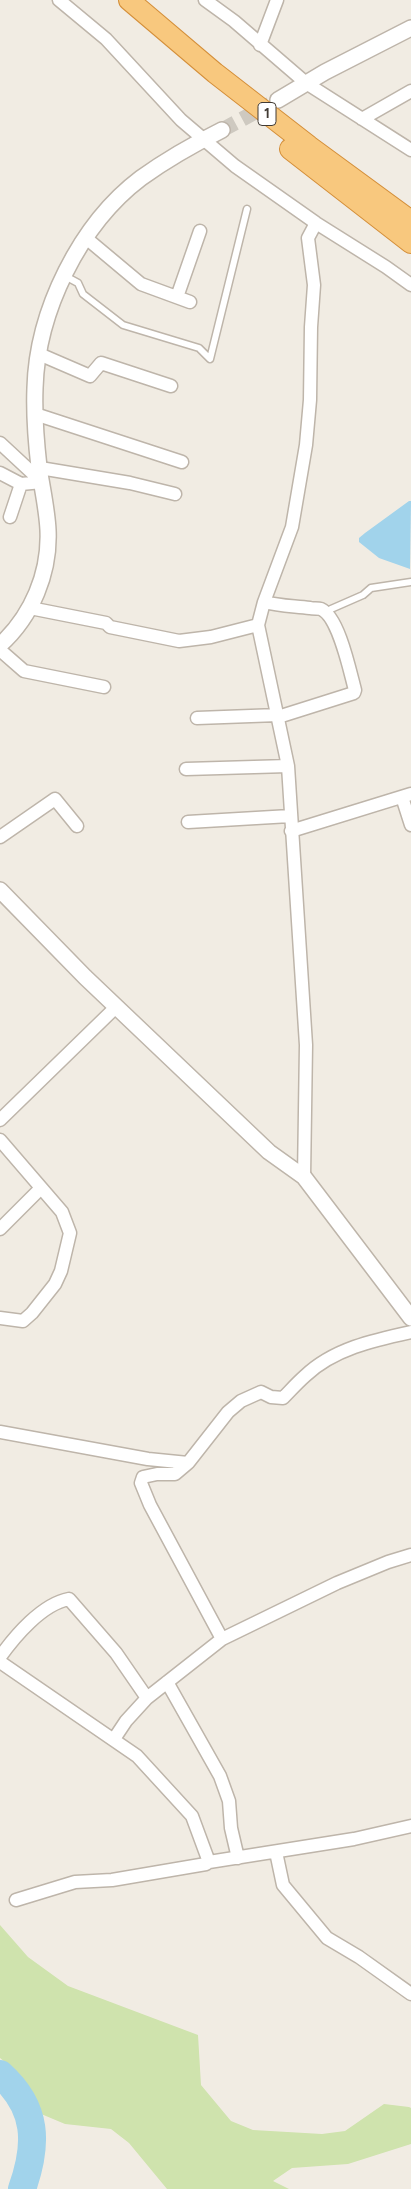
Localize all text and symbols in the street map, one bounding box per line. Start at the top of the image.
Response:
road number: 1 [258,102,276,126]

